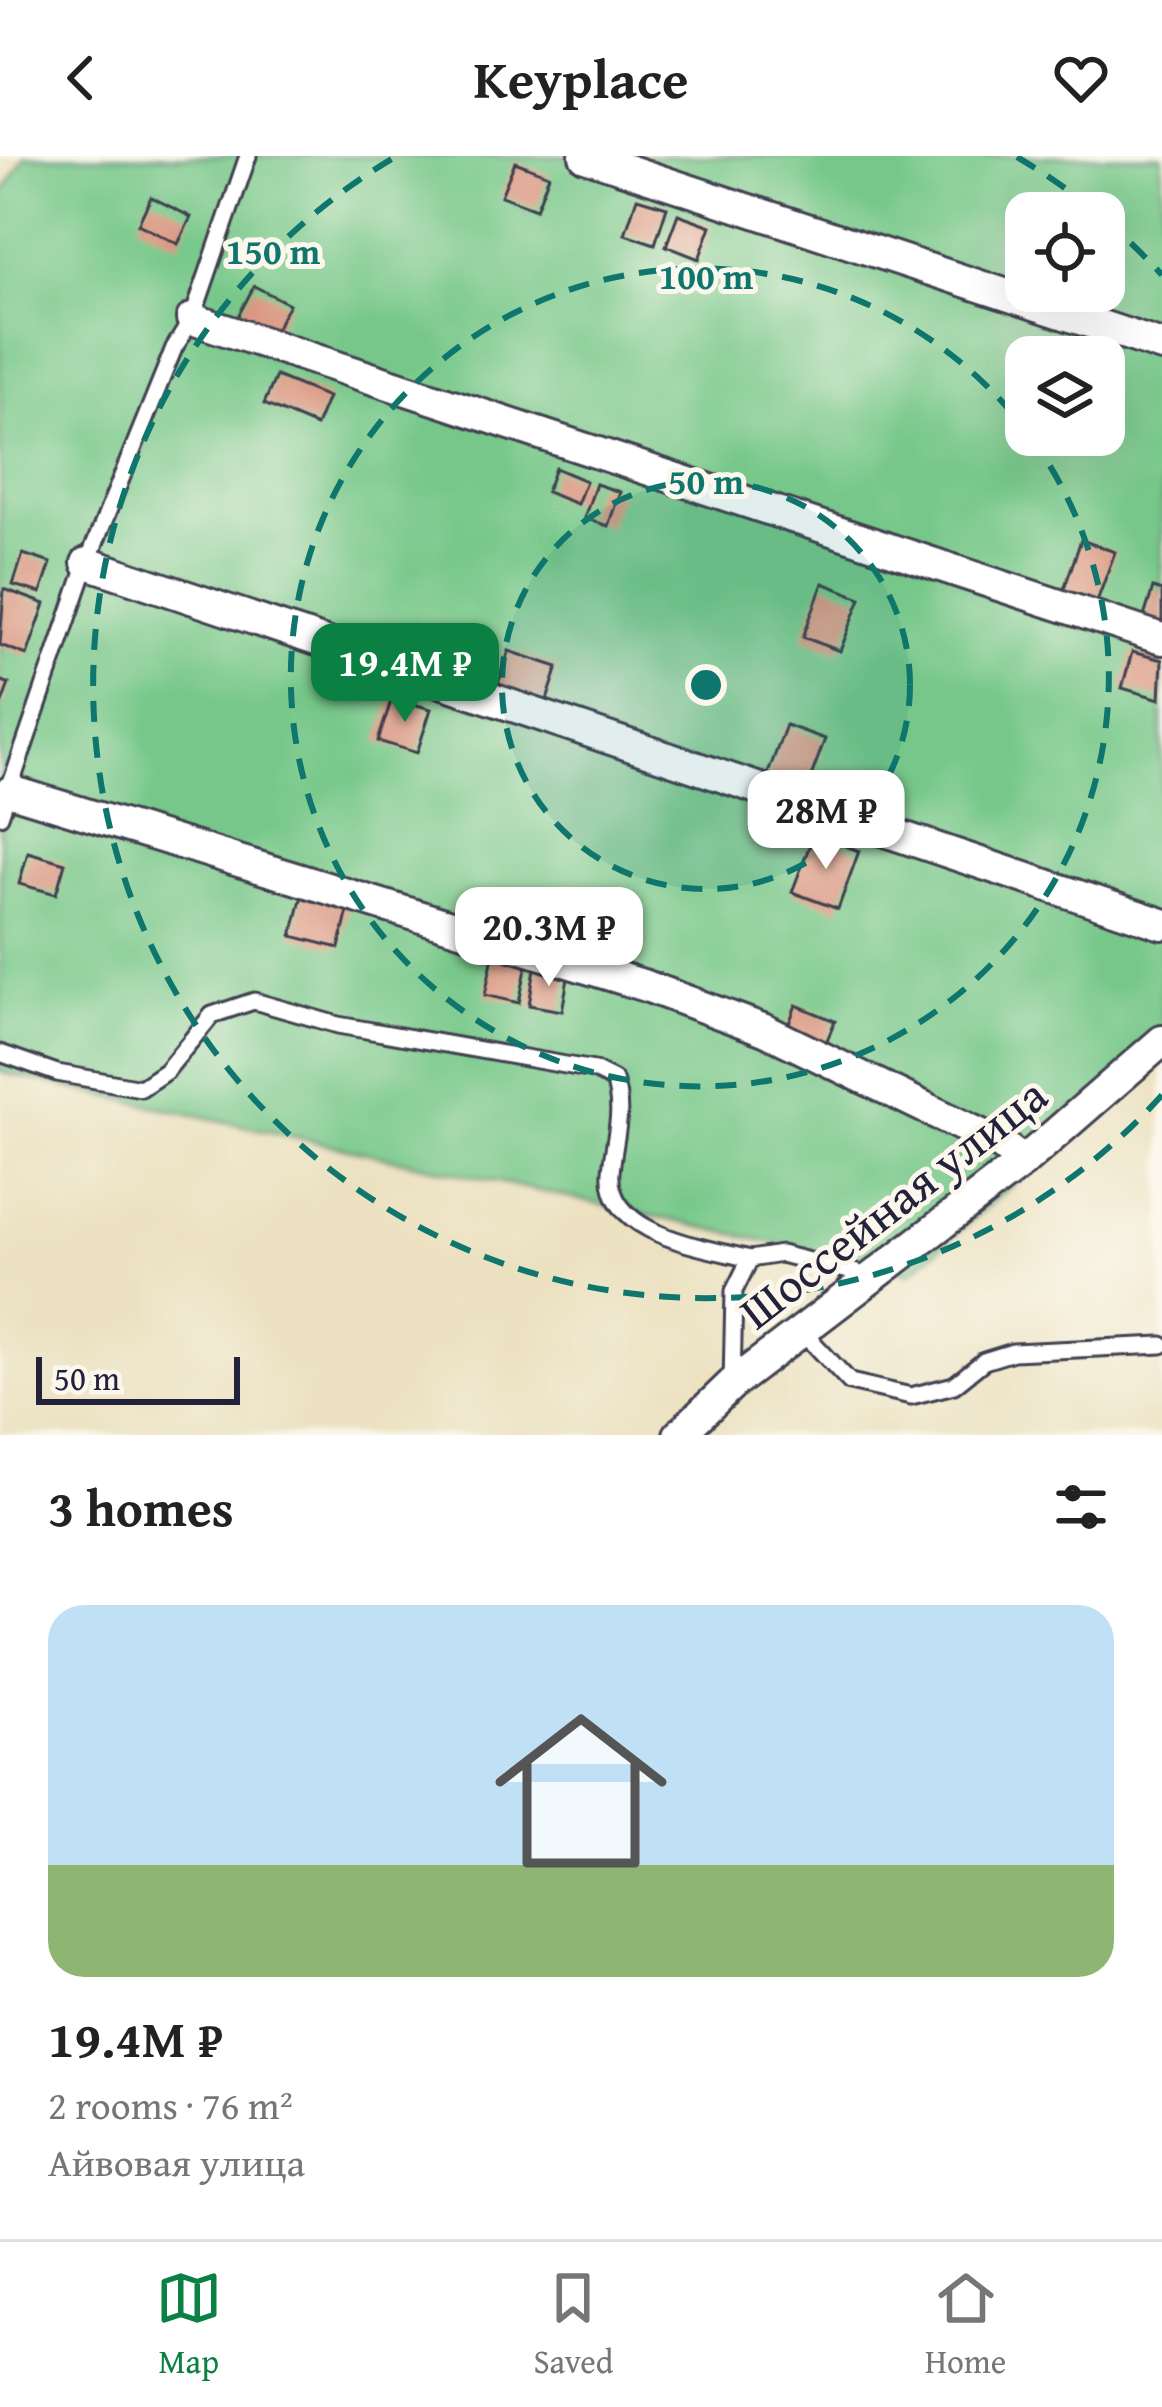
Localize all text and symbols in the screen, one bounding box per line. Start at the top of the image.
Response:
text: Keyplace [474,39,688,118]
icon: back [48,45,114,111]
icon: heart [1048,45,1114,111]
map controls [1005,192,1125,456]
button: locate [1005,192,1125,312]
text: 150 m [226,224,321,277]
text: 100 m [659,249,754,302]
button: layers [1005,336,1125,456]
text: 50 m [668,454,744,507]
pin: 19.4M ₽ [294,623,516,725]
text: 19.4M ₽ [338,633,472,690]
centre of rings [685,664,727,706]
pin: 28M ₽ [742,770,910,872]
text: 28M ₽ [775,780,877,837]
pin: 20.3M ₽ [438,887,660,989]
text: 20.3M ₽ [482,897,616,954]
street label: Шоссейная улица [724,1060,1062,1346]
scale bar [36,1351,240,1404]
text: 50 m [54,1354,120,1402]
text: 3 homes [48,1470,234,1545]
icon: filters [1048,1474,1114,1540]
icon: home [473,1683,689,1899]
text: 19.4M ₽ [48,2001,223,2076]
text: 2 rooms · 76 m² [48,2076,293,2133]
text: Айвовая улица [48,2133,305,2190]
tab: Map [156,2265,222,2385]
tab: Saved [533,2265,613,2385]
tab: Home [925,2265,1006,2385]

